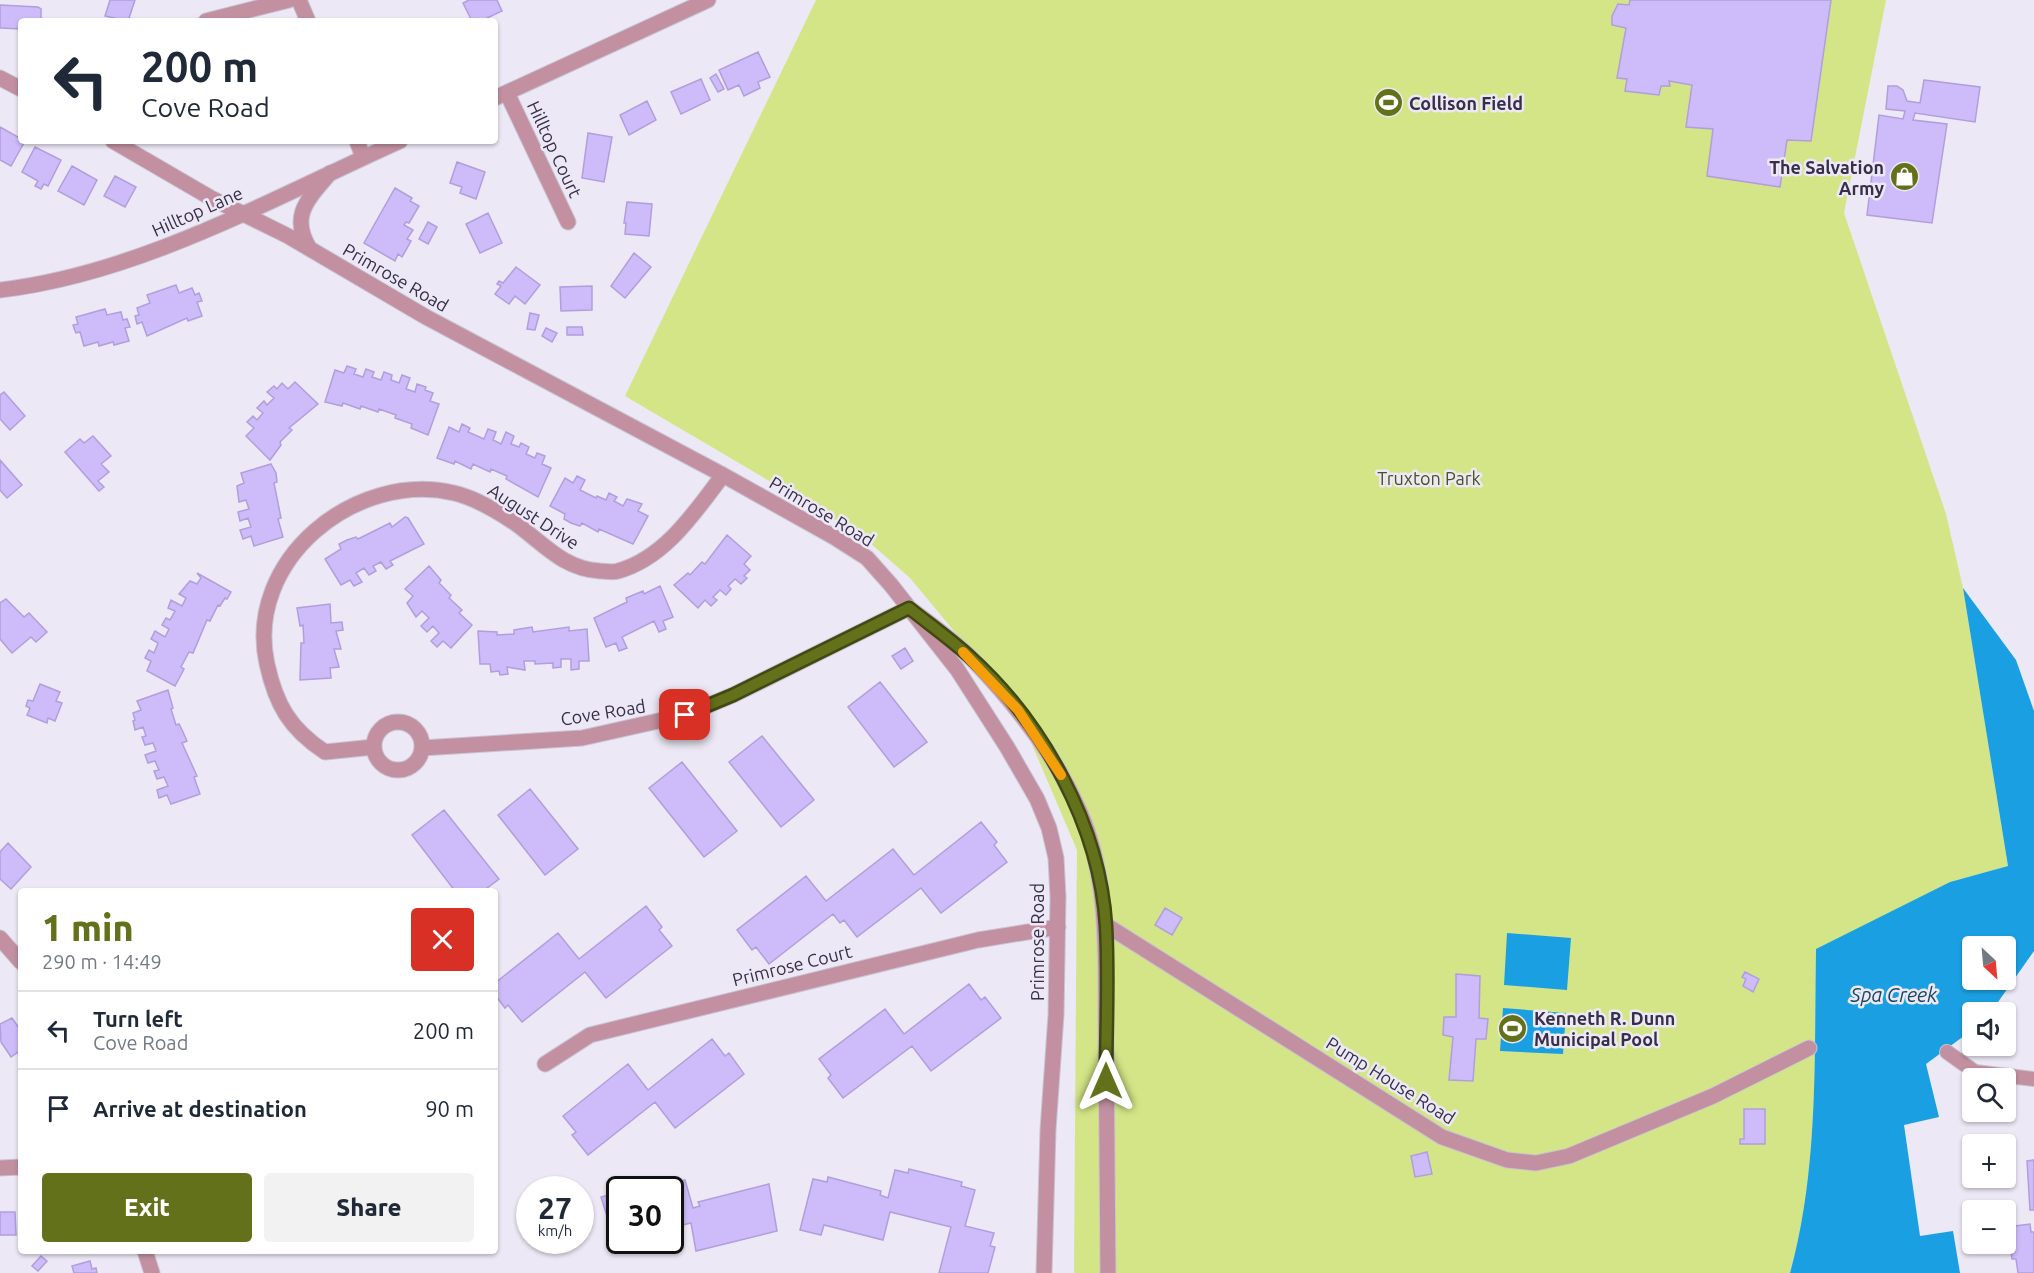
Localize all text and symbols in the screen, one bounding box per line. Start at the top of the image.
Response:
icon: left [42,42,120,120]
text: 200 m [141,43,258,90]
sports icon: Collison Field [1372,87,1404,119]
text: Cove Road [141,92,270,122]
place label: Collison Field [1409,93,1523,113]
street label: Hilltop Court [524,98,586,200]
place label: The Salvation Army [1769,157,1884,198]
shop icon: The Salvation Army [1889,161,1921,193]
street label: Hilltop Lane [149,182,245,240]
street label: Primrose Road [340,239,452,315]
park label: Truxton Park [1377,468,1481,488]
street label: Primrose Road [766,472,878,550]
street label: August Drive [485,479,583,553]
pin [659,689,710,740]
street label: Cove Road [559,695,647,729]
icon: arrive [668,698,701,731]
street label: Primrose Road [1027,883,1047,1001]
text: 1 min [42,907,134,948]
button: close [411,908,474,971]
north arrow [1962,936,2016,990]
map controls [1962,936,2016,1254]
street label: Primrose Court [730,940,854,990]
text: 290 m · 14:49 [42,950,162,973]
water label: Spa Creek [1850,983,1938,1006]
button: sound [1962,1002,2016,1056]
text: Turn left [93,1006,183,1031]
place label: Kenneth R. Dunn Municipal Pool [1534,1008,1675,1049]
sports icon: Kenneth R. Dunn Municipal Pool [1497,1012,1529,1044]
icon: left [42,1014,75,1047]
text: 200 m [413,1018,474,1043]
text: Cove Road [93,1031,188,1054]
street label: Pump House Road [1323,1032,1459,1128]
position arrow [1074,1049,1138,1113]
button: search [1962,1068,2016,1122]
icon: arrive [42,1092,75,1125]
text: Arrive at destination [93,1096,307,1121]
text: 90 m [425,1096,474,1121]
button: + [1962,1134,2016,1188]
button: Exit [42,1173,252,1242]
button: Share [264,1173,474,1242]
speed limit sign: 30 [606,1176,684,1254]
text: 27 [538,1191,572,1225]
button: − [1962,1200,2016,1254]
text: km/h [538,1222,572,1239]

